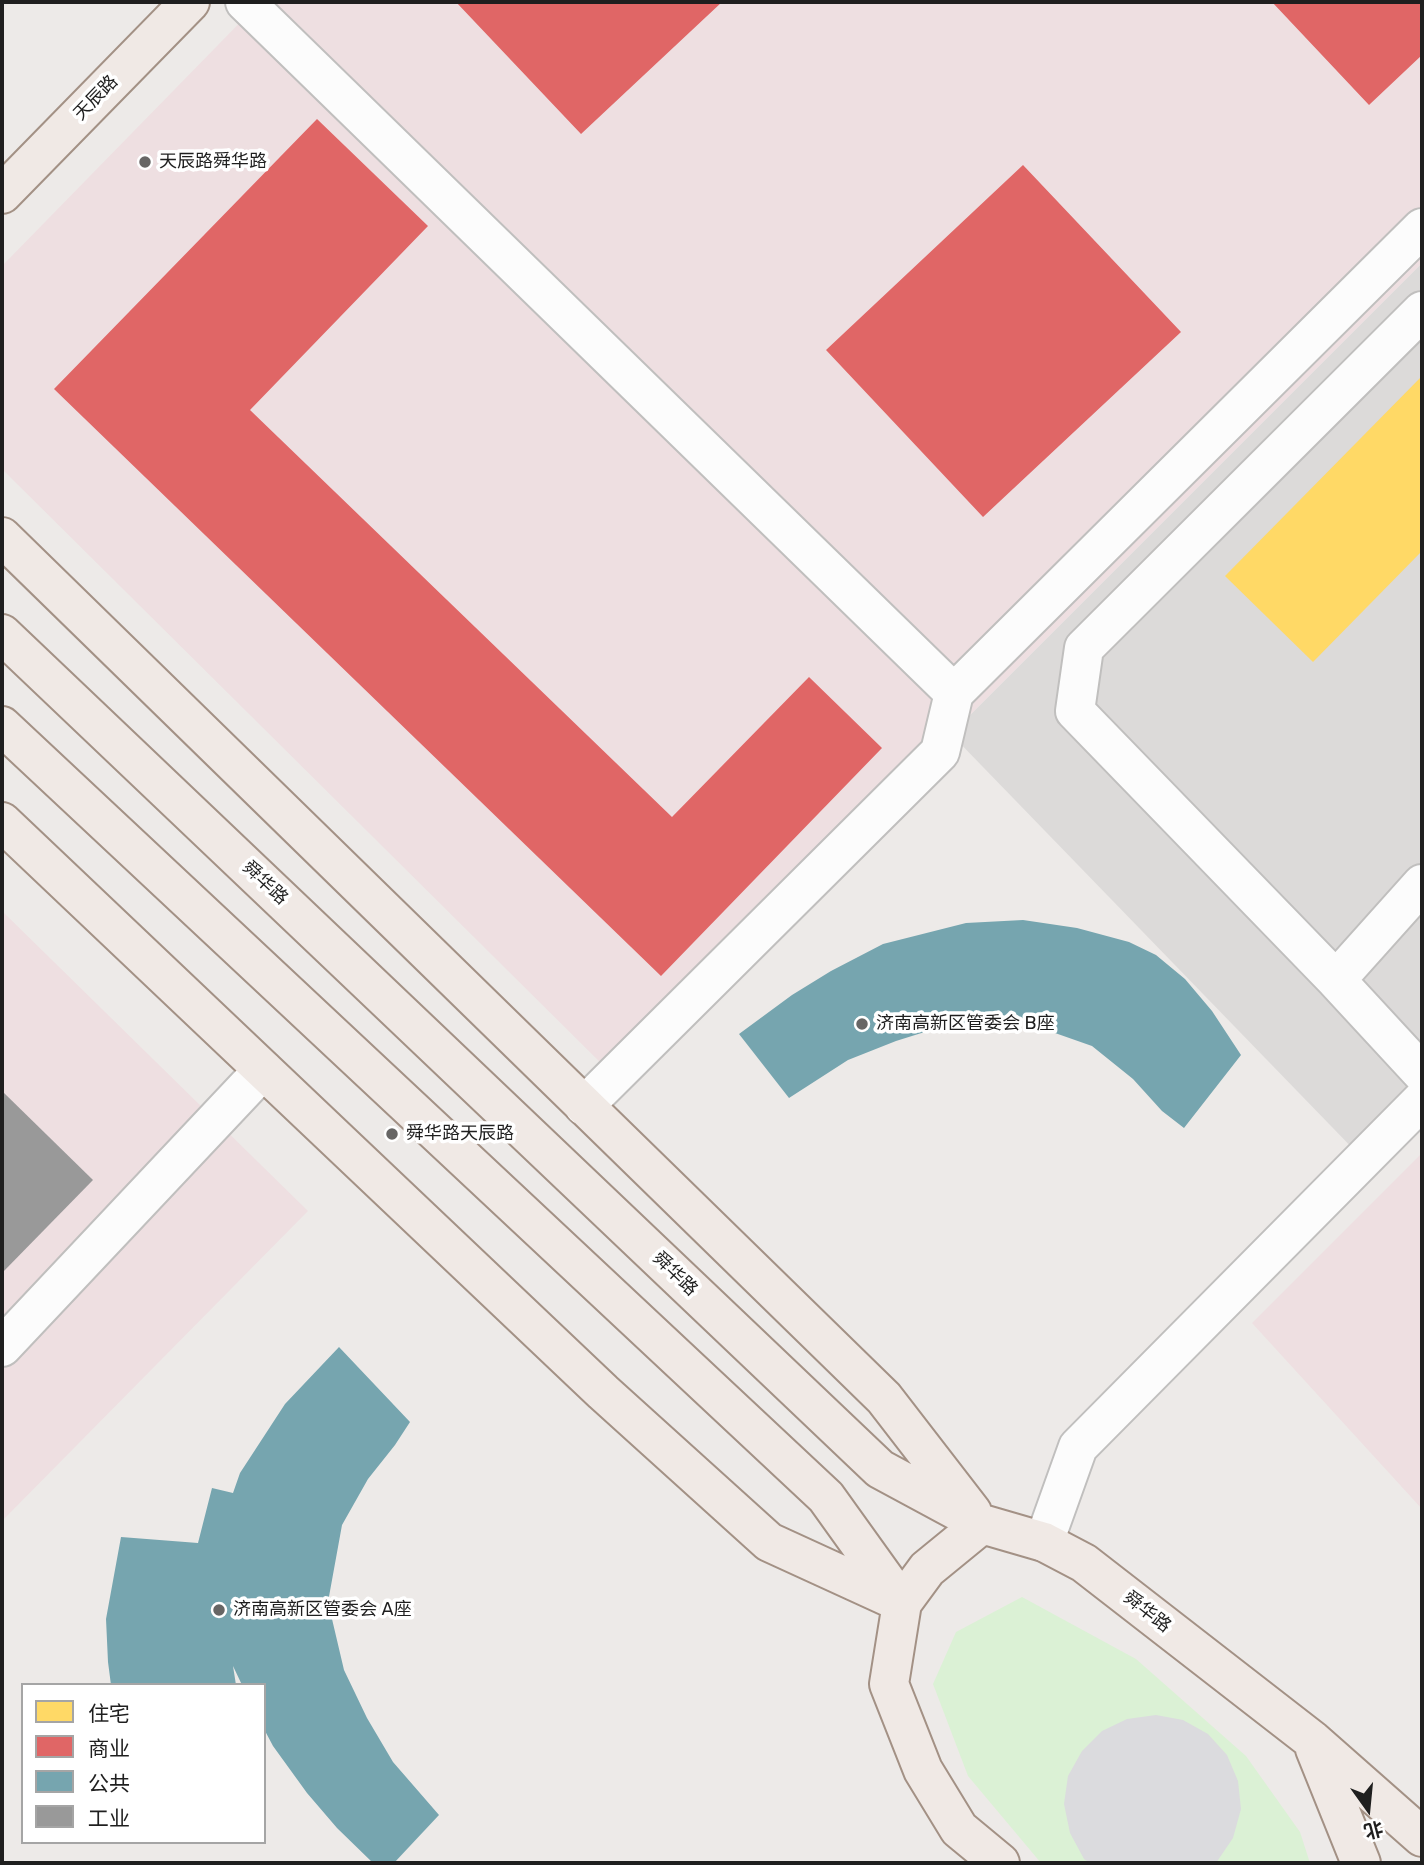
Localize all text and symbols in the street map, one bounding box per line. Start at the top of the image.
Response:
street label: 天辰路 [69,71,123,125]
place label: 天辰路舜华路 [159,151,267,173]
marker: 天辰路舜华路 [137,154,153,170]
street label: 舜华路 [238,857,292,909]
place label: 济南高新区管委会 B座 [876,1013,1054,1035]
marker: 济南高新区管委会 B座 [854,1016,870,1032]
place label: 舜华路天辰路 [406,1123,514,1145]
marker: 舜华路天辰路 [384,1126,400,1142]
street label: 舜华路 [648,1247,702,1301]
street label: 舜华路 [1119,1587,1175,1637]
place label: 济南高新区管委会 A座 [233,1599,411,1621]
marker: 济南高新区管委会 A座 [211,1602,227,1618]
legend [21,1683,266,1844]
text: 住宅 [88,1701,130,1726]
text: 商业 [88,1736,130,1761]
text: 公共 [88,1771,130,1796]
north arrow [1333,1774,1403,1844]
text: 工业 [88,1806,130,1831]
text: 北 [1361,1816,1386,1843]

